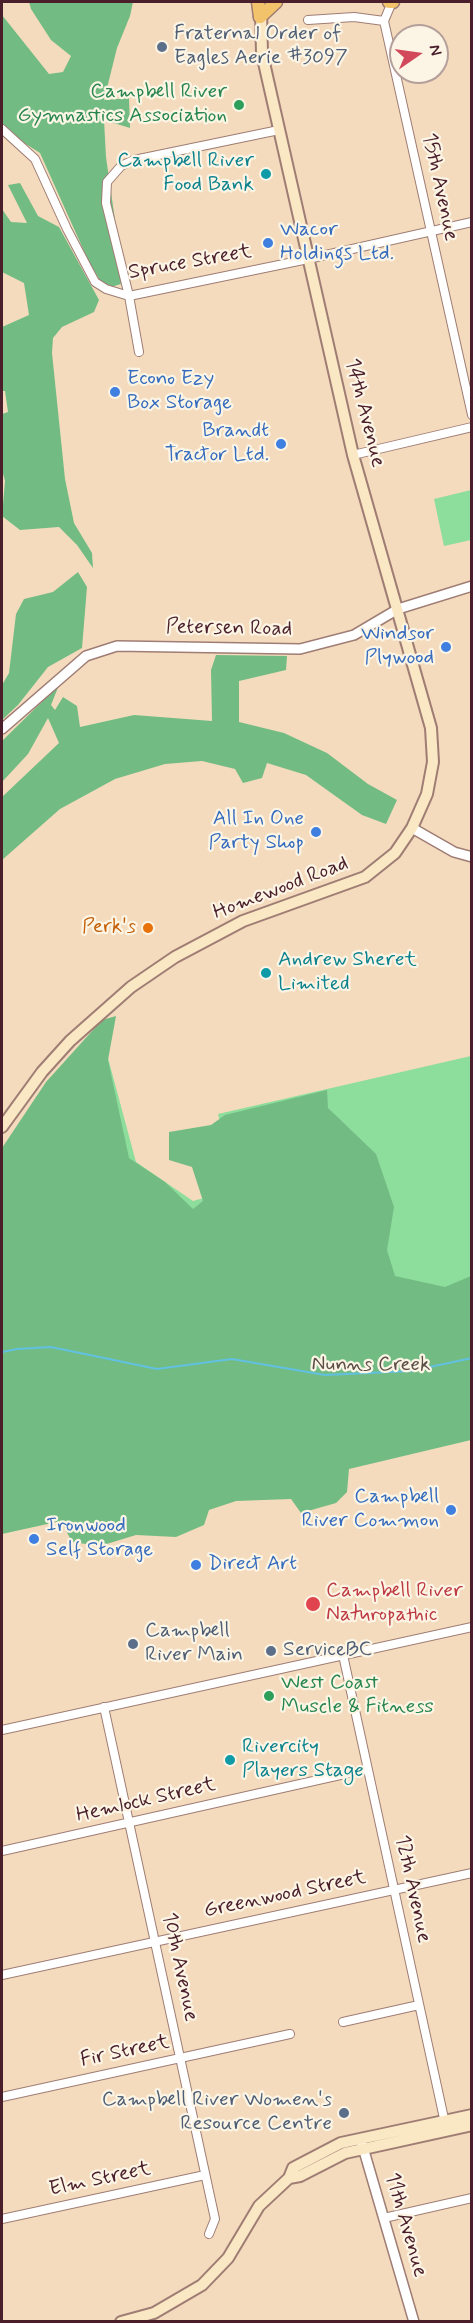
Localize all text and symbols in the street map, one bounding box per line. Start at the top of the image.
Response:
place label: Fraternal Order of Eagles Aerie #3097 [174,22,348,72]
north arrow [389,24,449,84]
marker: Fraternal Order of Eagles Aerie #3097 [155,40,169,54]
text: N [424,43,447,58]
place label: Campbell River Gymnastics Association [18,80,227,130]
marker: Campbell River Gymnastics Association [232,98,246,112]
street label: 15th Avenue [415,131,463,243]
place label: Campbell River Food Bank [117,149,254,199]
marker: Campbell River Food Bank [259,167,273,181]
place label: Wacor Holdings Ltd. [280,218,394,268]
marker: Wacor Holdings Ltd. [261,236,275,250]
street label: Spruce Street [126,240,254,286]
street label: 14th Avenue [338,356,390,470]
place label: Econo Ezy Box Storage [127,367,232,417]
marker: Econo Ezy Box Storage [108,385,122,399]
place label: Brandt Tractor Ltd. [165,419,269,469]
marker: Brandt Tractor Ltd. [274,437,288,451]
street label: Petersen Road [166,615,292,643]
place label: Windsor Plywood [361,622,434,672]
marker: Windsor Plywood [439,640,453,654]
place label: All In One Party Shop [209,807,304,857]
marker: All In One Party Shop [309,825,323,839]
street label: Homewood Road [210,852,352,926]
place label: Perk's [82,915,136,941]
marker: Perk's [141,921,155,935]
place label: Andrew Sheret Limited [278,948,417,998]
marker: Andrew Sheret Limited [259,966,273,980]
park label: Nunns Creek [312,1353,430,1379]
place label: Campbell River Common [301,1485,439,1535]
marker: Campbell River Common [444,1503,458,1517]
place label: Ironwood Self Storage [46,1514,153,1564]
marker: Ironwood Self Storage [27,1532,41,1546]
place label: Direct Art [208,1552,297,1578]
marker: Direct Art [189,1558,203,1572]
place label: Campbell River Naturopathic [326,1579,463,1629]
marker: Campbell River Naturopathic [304,1595,322,1613]
place label: Campbell River Main [145,1619,243,1669]
marker: Campbell River Main [126,1637,140,1651]
place label: ServiceBC [283,1638,372,1664]
marker: ServiceBC [264,1644,278,1658]
place label: West Coast Muscle & Fitness [281,1671,434,1721]
marker: West Coast Muscle & Fitness [262,1689,276,1703]
place label: Rivercity Players Stage [242,1735,364,1785]
marker: Rivercity Players Stage [223,1753,237,1767]
street label: Hemlock Street [74,1773,218,1829]
street label: 12th Avenue [388,1833,436,1945]
street label: Greenwood Street [202,1866,368,1924]
street label: 10th Avenue [155,1910,203,2024]
street label: Fir Street [78,2030,172,2074]
place label: Campbell River Women's Resource Centre [102,2088,332,2138]
marker: Campbell River Women's Resource Centre [337,2106,351,2120]
street label: Elm Street [47,2157,153,2203]
street label: 11th Avenue [378,2170,432,2280]

